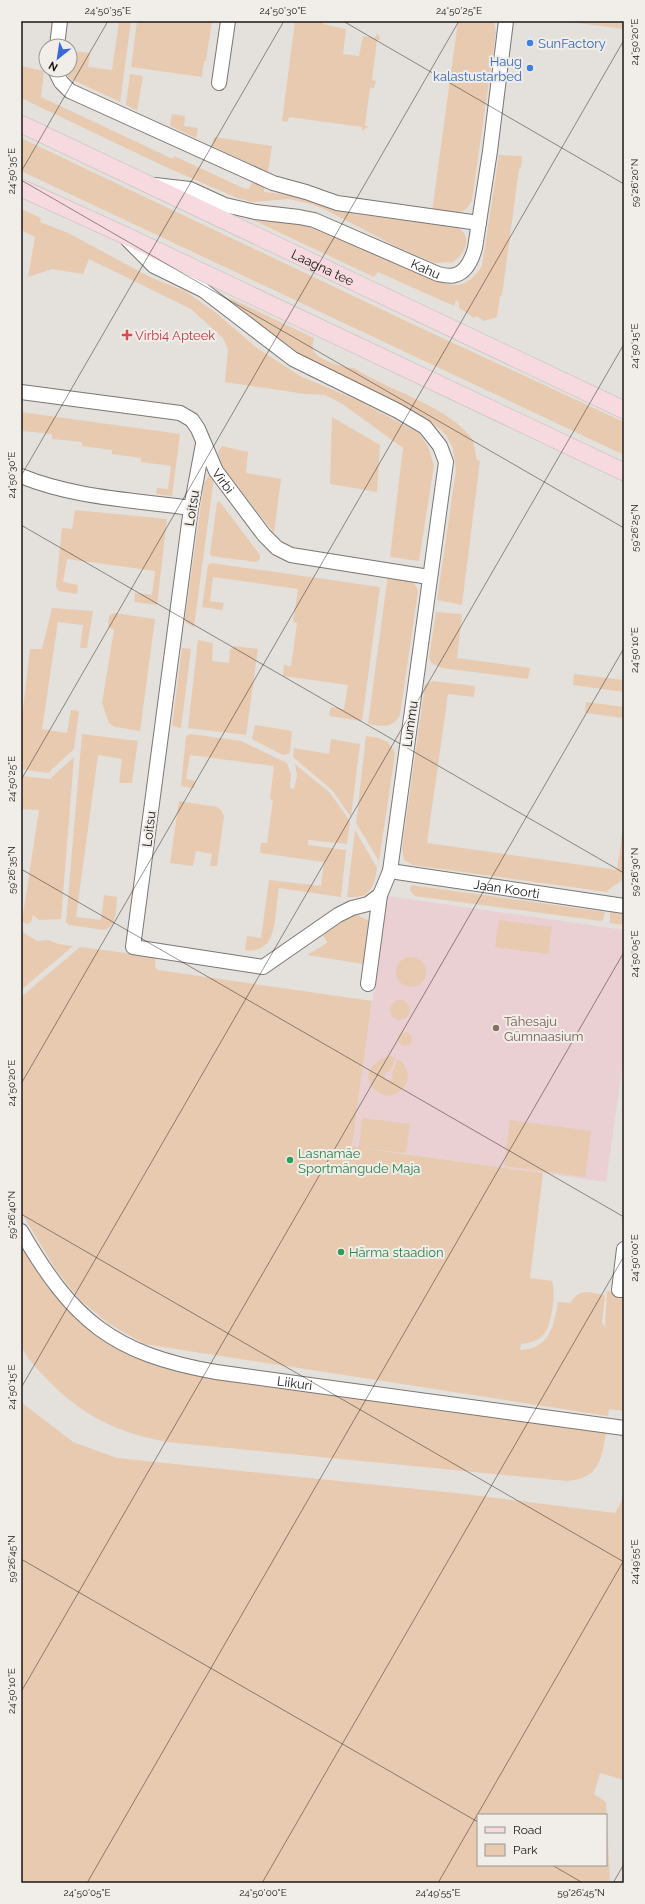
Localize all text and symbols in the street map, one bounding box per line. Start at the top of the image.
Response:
text: 24°50'35"E [85,5,131,16]
text: 24°50'30"E [260,5,306,16]
text: 24°50'25"E [436,5,482,16]
text: 24°50'20"E [629,19,640,65]
place label: SunFactory [538,36,606,51]
north arrow [38,38,78,78]
marker: SunFactory [525,38,535,48]
place label: Haug kalastustarbed [433,54,522,84]
text: N [46,58,60,74]
marker: Haug kalastustarbed [525,63,535,73]
text: 24°50'35"E [6,148,17,194]
text: 59°26'20"N [629,159,640,207]
street label: Laagna tee [289,246,357,288]
street label: Kahu [409,256,443,282]
text: 24°50'15"E [629,323,640,369]
place label: Virbi4 Apteek [135,328,215,343]
marker: Virbi4 Apteek [122,330,132,340]
text: 24°50'30"E [6,452,17,498]
street label: Virbi [209,465,237,496]
street label: Loitsu [182,489,202,527]
text: 59°26'25"N [629,504,640,552]
text: 24°50'10"E [629,627,640,673]
street label: Lummu [399,700,421,748]
text: 24°50'25"E [6,756,17,802]
street label: Loitsu [139,810,159,848]
text: 59°26'35"N [6,846,17,894]
text: 59°26'30"N [629,848,640,896]
street label: Jaan Koorti [473,876,541,901]
text: 24°50'05"E [629,930,640,978]
place label: Tähesaju Gümnaasium [504,1014,584,1044]
marker: Tähesaju Gümnaasium [491,1023,501,1033]
text: 24°50'20"E [6,1060,17,1106]
place label: Lasnamäe Sportmängude Maja [298,1146,420,1176]
marker: Lasnamäe Sportmängude Maja [285,1155,295,1165]
text: 59°26'40"N [6,1191,17,1239]
text: 24°50'00"E [629,1234,640,1282]
place label: Härma staadion [349,1245,444,1260]
marker: Härma staadion [336,1247,346,1257]
text: 24°50'15"E [6,1364,17,1410]
street label: Liikuri [276,1373,313,1393]
text: 59°26'45"N [6,1535,17,1583]
text: 24°49'55"E [629,1539,640,1585]
text: 24°50'10"E [6,1668,17,1714]
legend [477,1814,607,1866]
text: Road [513,1823,542,1837]
text: Park [513,1843,538,1857]
text: 24°50'05"E [63,1887,111,1898]
text: 24°50'00"E [239,1887,287,1898]
text: 24°49'55"E [415,1887,461,1898]
text: 59°26'45"N [557,1887,605,1898]

